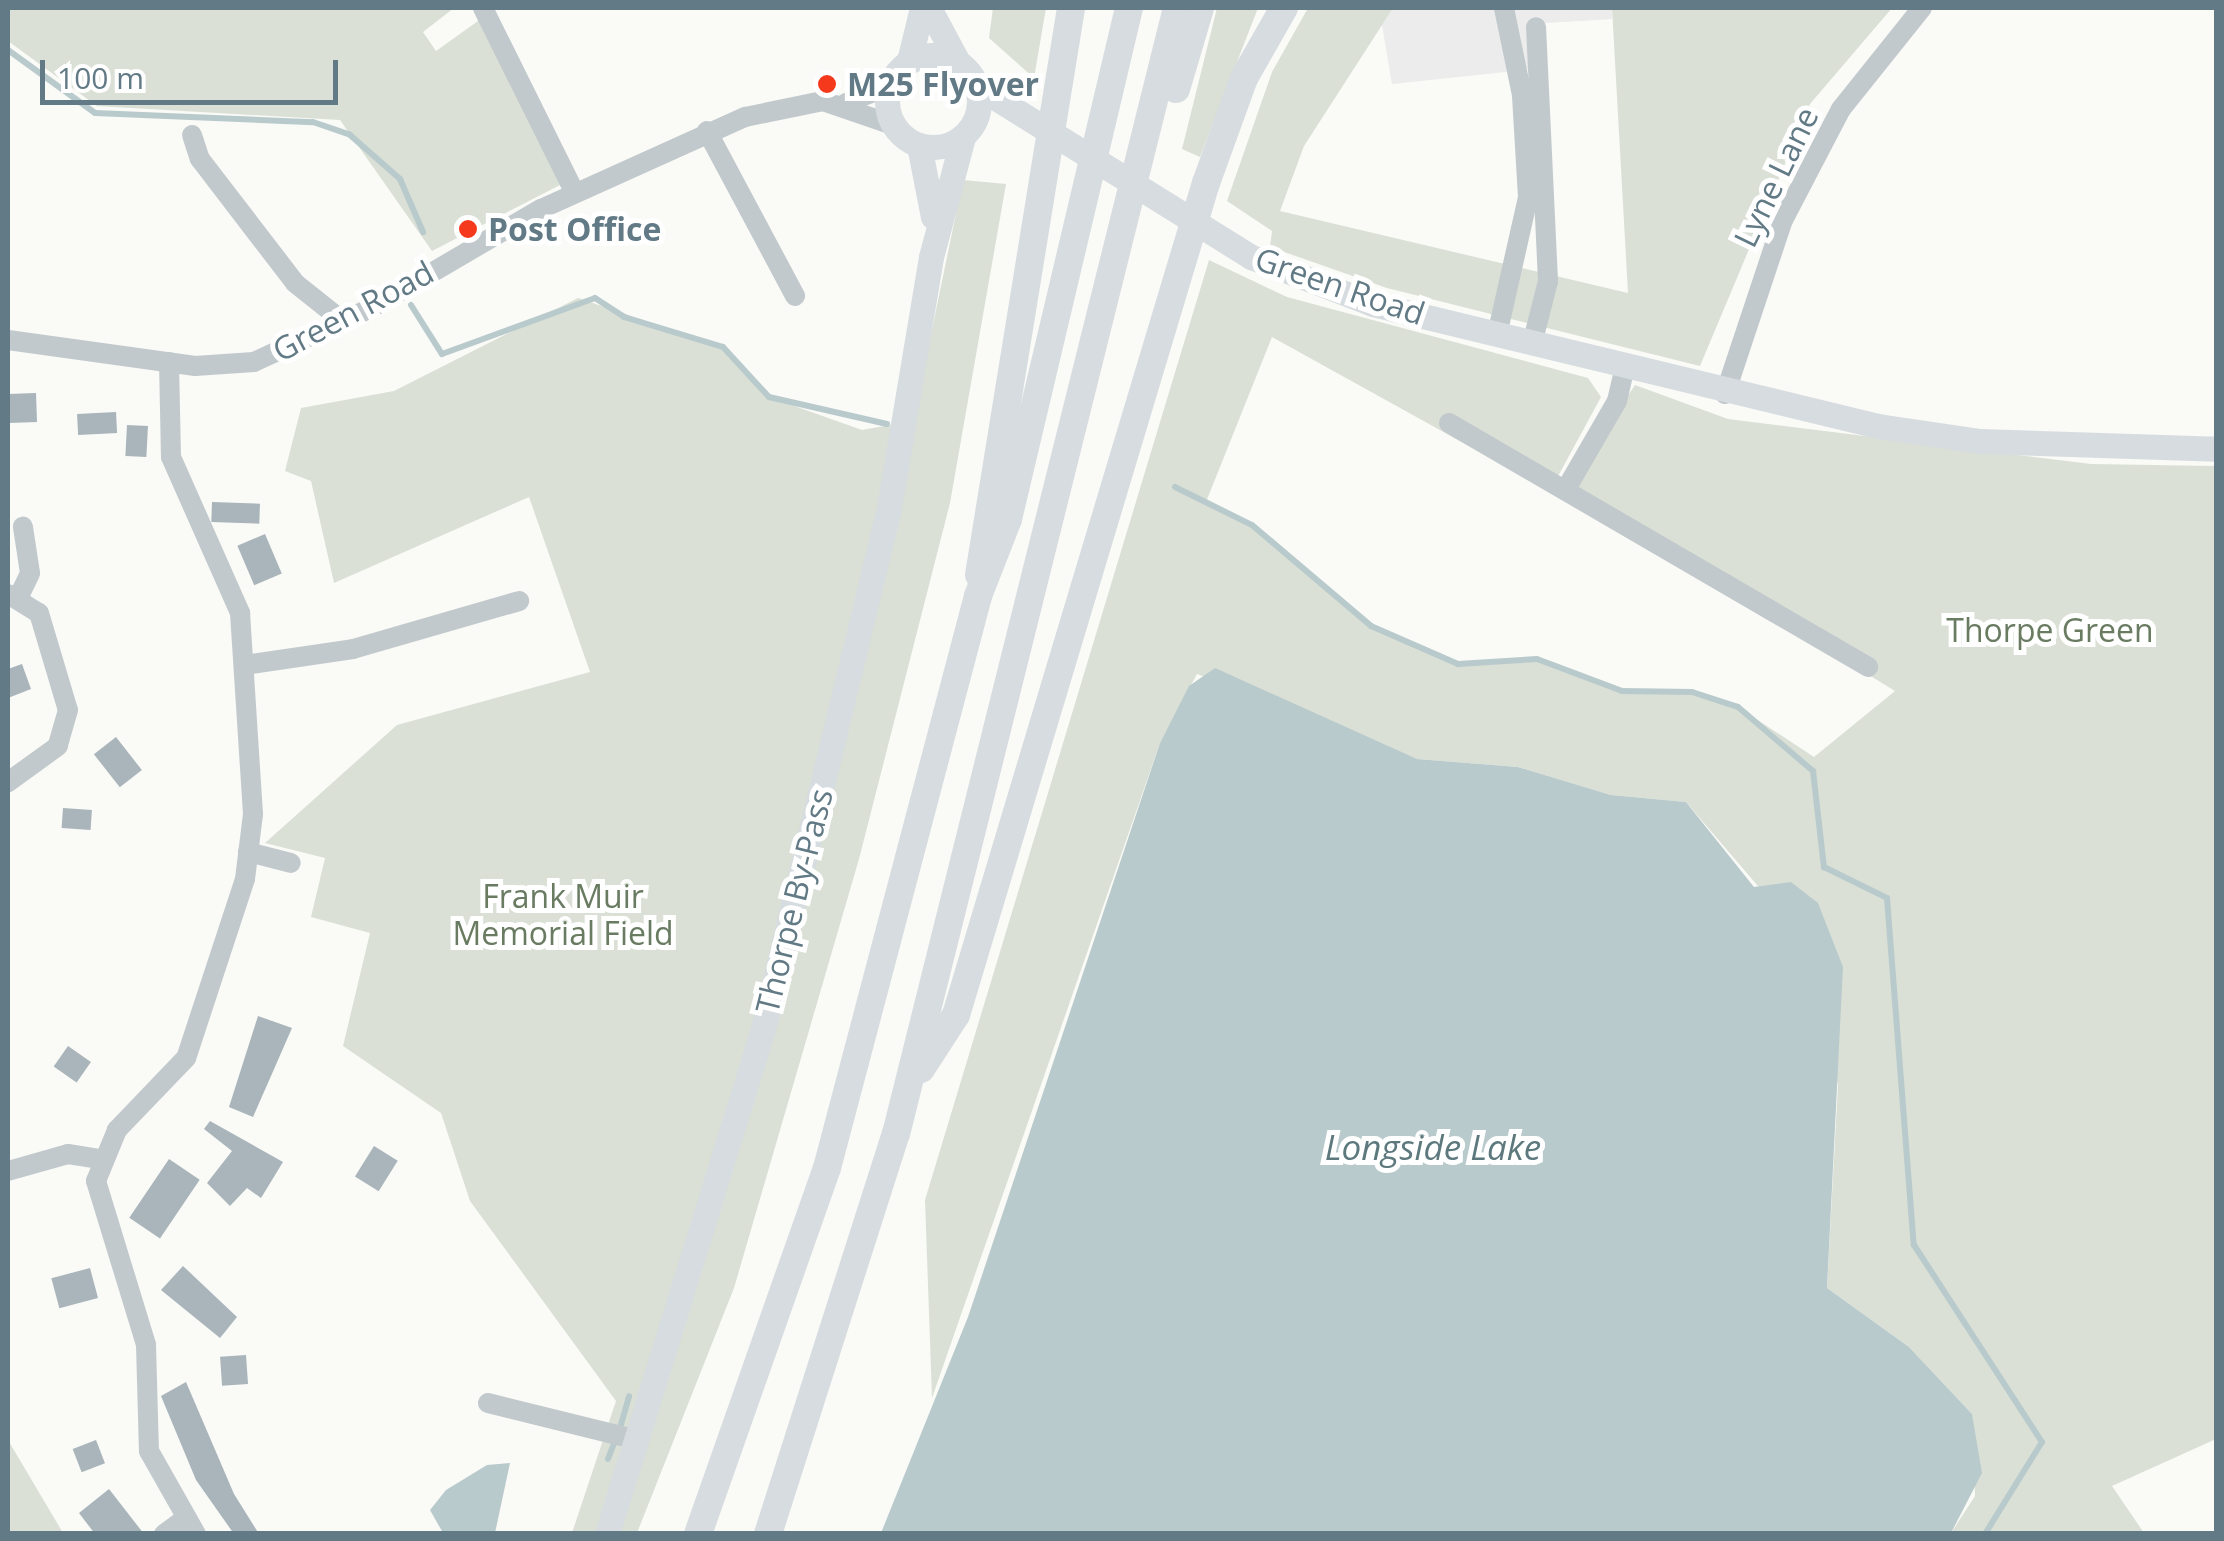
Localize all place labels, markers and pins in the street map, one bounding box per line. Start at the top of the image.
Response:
place label: M25 Flyover [847,65,1039,103]
marker: M25 Flyover [816,73,838,95]
place label: Post Office [488,210,661,248]
marker: Post Office [457,218,479,240]

